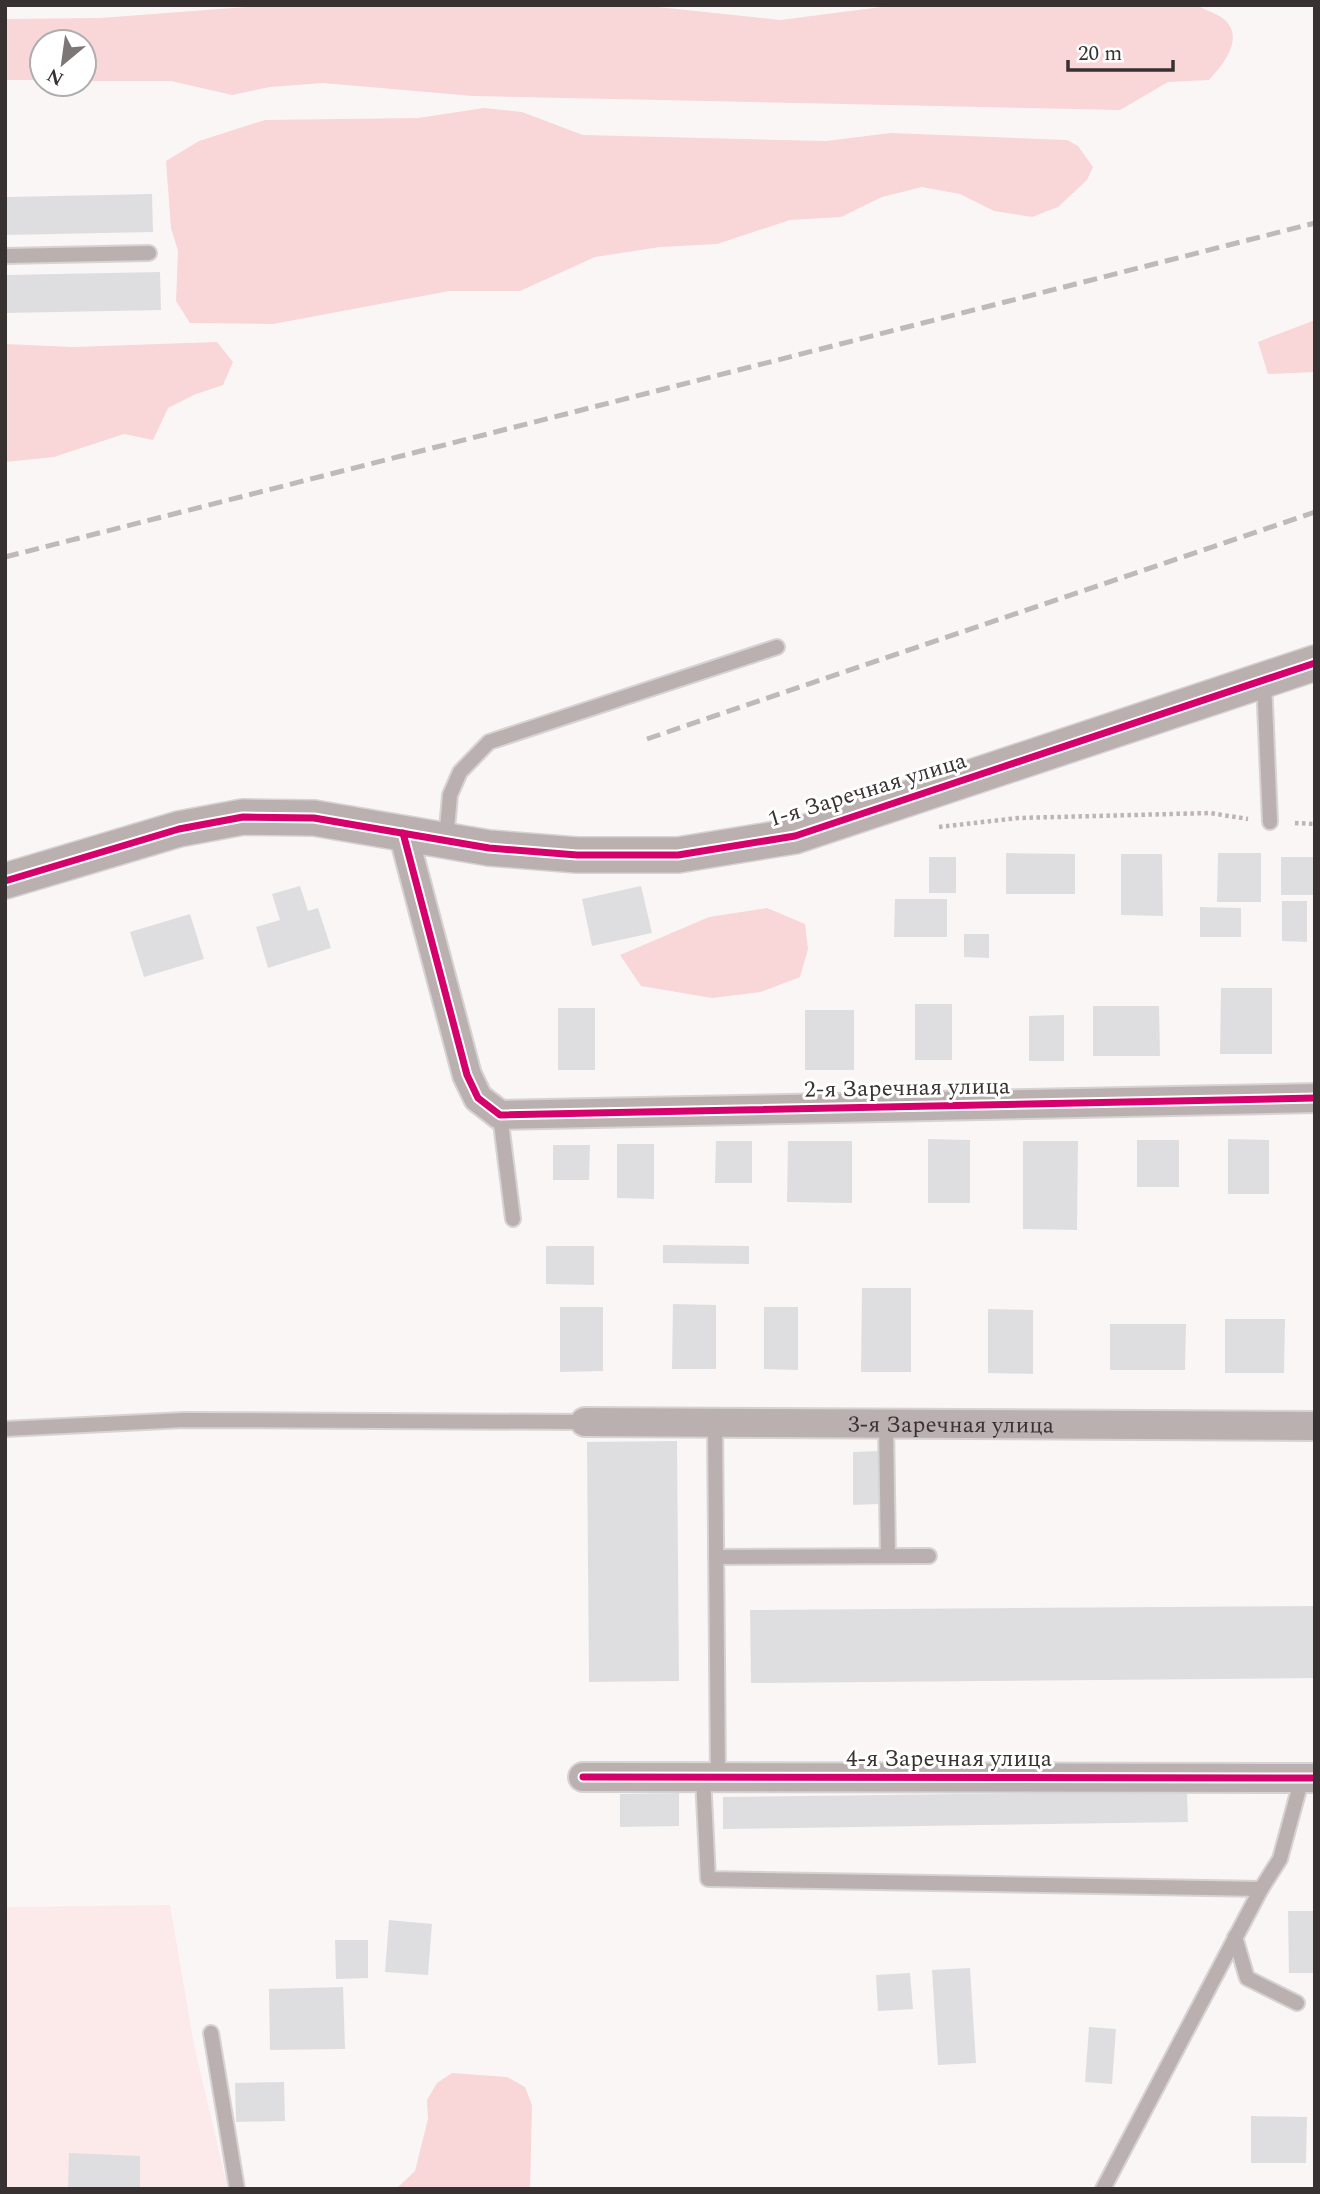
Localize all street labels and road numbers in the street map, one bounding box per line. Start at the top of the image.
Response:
street label: 1-я Заречная улица [764,744,971,837]
street label: 2-я Заречная улица [804,1069,1010,1108]
street label: 3-я Заречная улица [848,1407,1054,1444]
street label: 4-я Заречная улица [846,1742,1052,1777]

